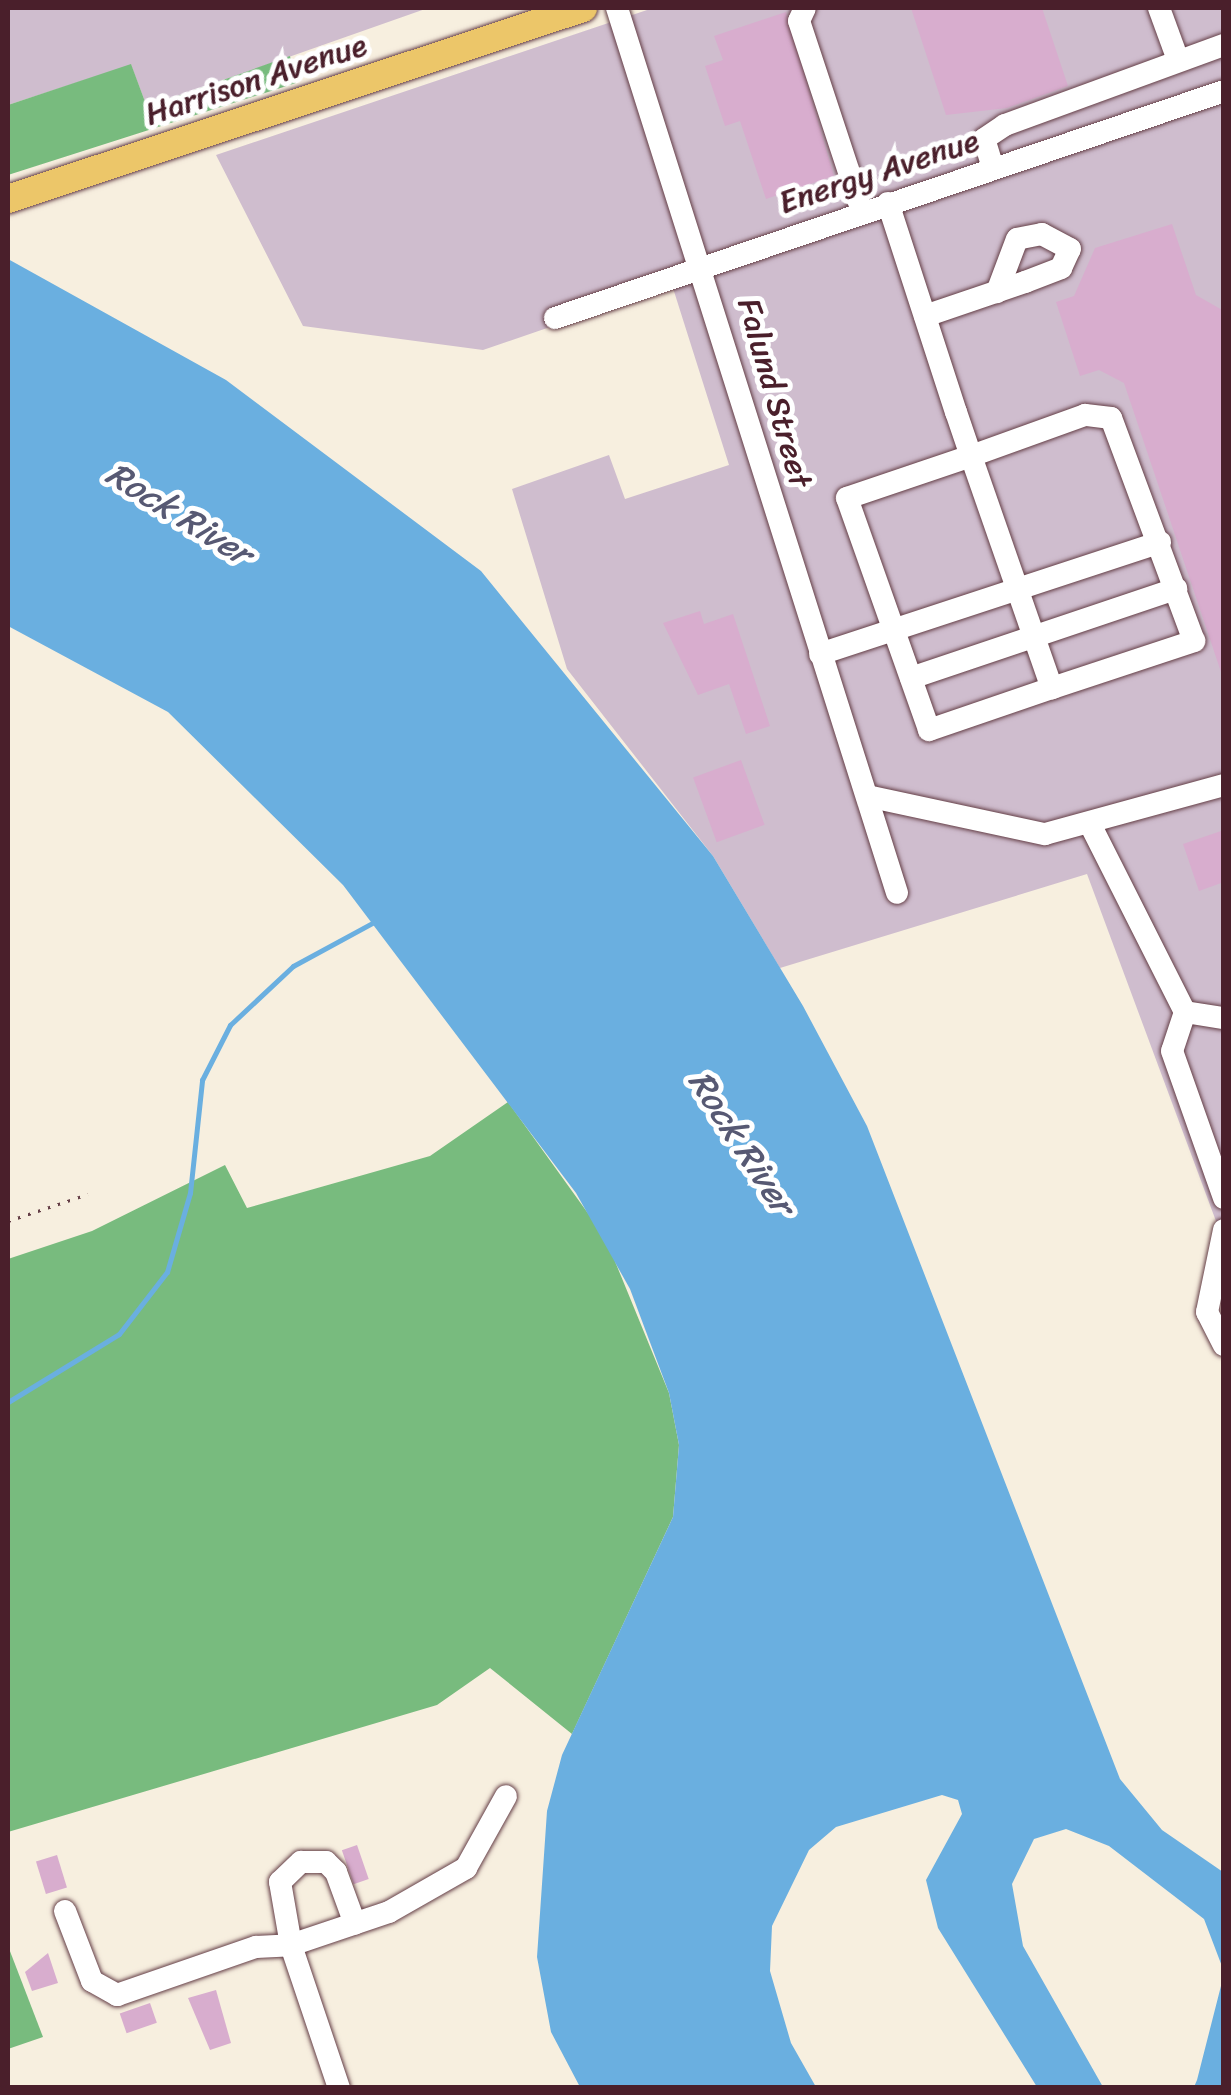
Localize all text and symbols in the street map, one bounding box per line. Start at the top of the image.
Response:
street label: Harrison Avenue [140,26,372,134]
street label: Energy Avenue [774,122,984,222]
street label: Falund Street [729,294,819,492]
water label: Rock River [98,452,260,574]
water label: Rock River [680,1062,804,1222]

